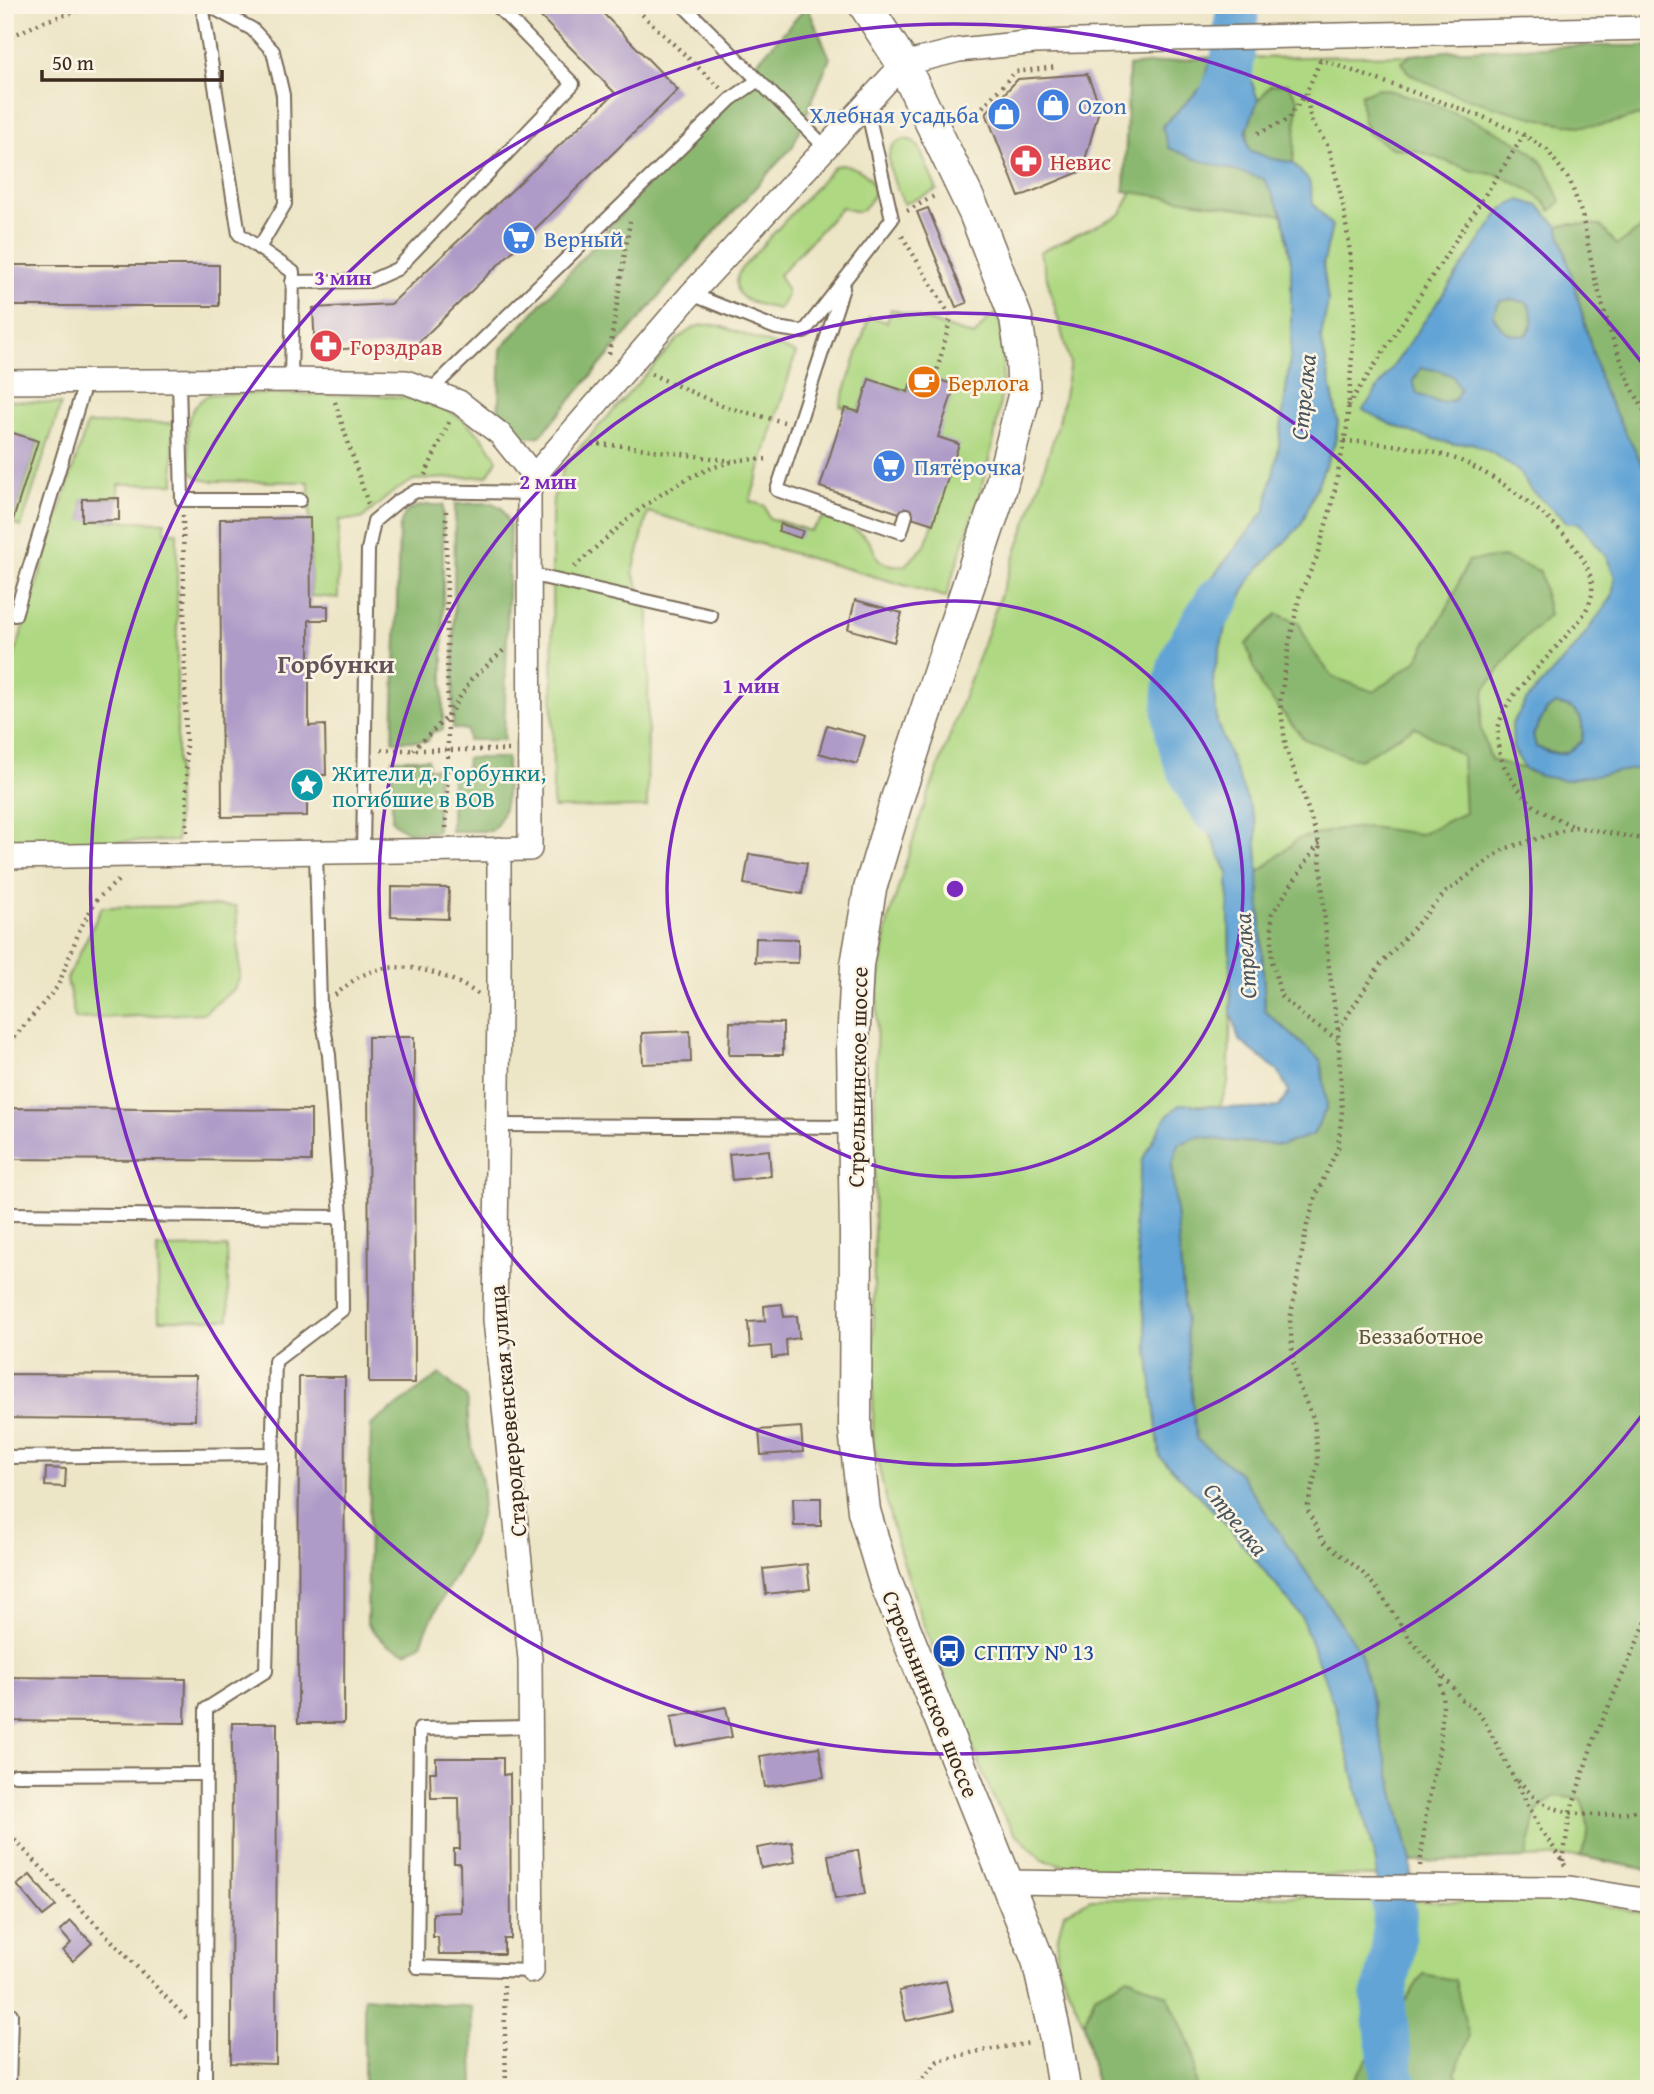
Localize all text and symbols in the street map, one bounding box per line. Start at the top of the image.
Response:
scale bar [42,38,222,82]
text: 50 m [52,47,94,78]
shop icon: Ozon [1034,86,1072,124]
place label: Ozon [1078,89,1127,122]
shop icon: Хлебная усадьба [985,95,1023,133]
place label: Хлебная усадьба [810,98,979,131]
pharmacy icon: Невис [1007,142,1045,180]
place label: Невис [1050,145,1111,178]
supermarket icon: Верный [500,219,538,257]
place label: Верный [544,222,624,255]
text: 3 мин [314,262,372,293]
pharmacy icon: Горздрав [307,327,345,365]
place label: Горздрав [350,330,442,363]
water label: Стрелка [1281,352,1325,442]
cafe icon: Берлога [905,363,943,401]
place label: Берлога [948,366,1029,399]
supermarket icon: Пятёрочка [870,447,908,485]
place label: Пятёрочка [914,450,1022,483]
text: 2 мин [519,466,577,497]
district label: Горбунки [277,644,395,683]
text: 1 мин [722,670,780,701]
place label: Жители д. Горбунки, погибшие в ВОВ [331,756,546,815]
place icon: Жители д. Горбунки, погибшие в ВОВ [288,766,326,804]
centre of rings [943,877,967,901]
water label: Стрелка [1225,912,1265,1000]
street label: Стрельнинское шоссе [839,966,875,1188]
street label: Стародеревенская улица [480,1284,534,1538]
park label: Беззаботное [1358,1319,1484,1352]
water label: Стрелка [1195,1475,1277,1563]
street label: Стрельнинское шоссе [874,1585,988,1803]
bus stop icon: СГПТУ N⁰ 13 [930,1632,968,1670]
place label: СГПТУ N⁰ 13 [974,1635,1094,1668]

